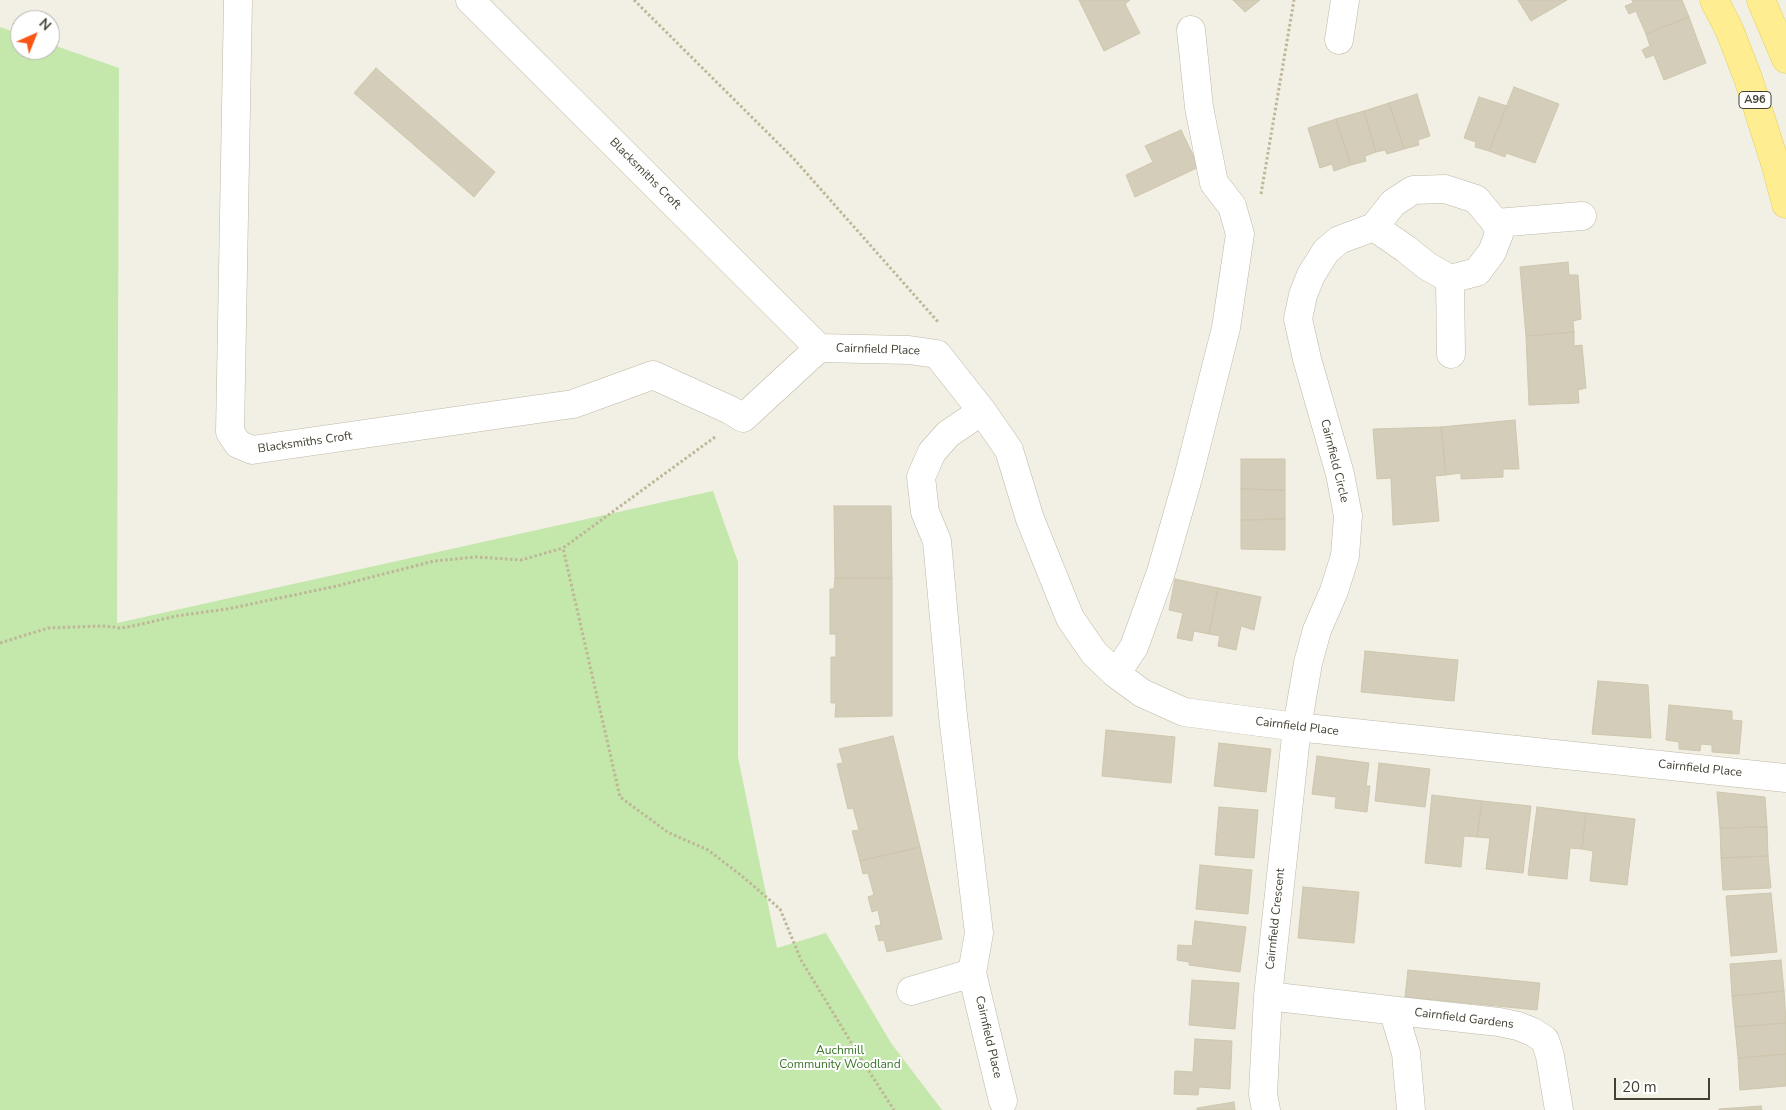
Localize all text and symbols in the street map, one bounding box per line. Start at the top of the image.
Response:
north arrow [10,10,60,60]
text: N [35,14,55,35]
road number: A96 [1739,92,1771,108]
street label: Blacksmiths Croft [606,135,684,213]
street label: Cairnfield Place [836,341,920,359]
street label: Cairnfield Circle [1317,418,1351,504]
street label: Blacksmiths Croft [257,429,353,457]
street label: Cairnfield Place [1254,715,1340,739]
street label: Cairnfield Place [1657,757,1743,781]
street label: Cairnfield Crescent [1264,867,1288,971]
street label: Cairnfield Place [972,994,1004,1080]
street label: Cairnfield Gardens [1413,1006,1515,1032]
park label: Auchmill Community Woodland [779,1044,901,1072]
scale bar [1616,1068,1712,1100]
text: 20 m [1622,1077,1657,1097]

